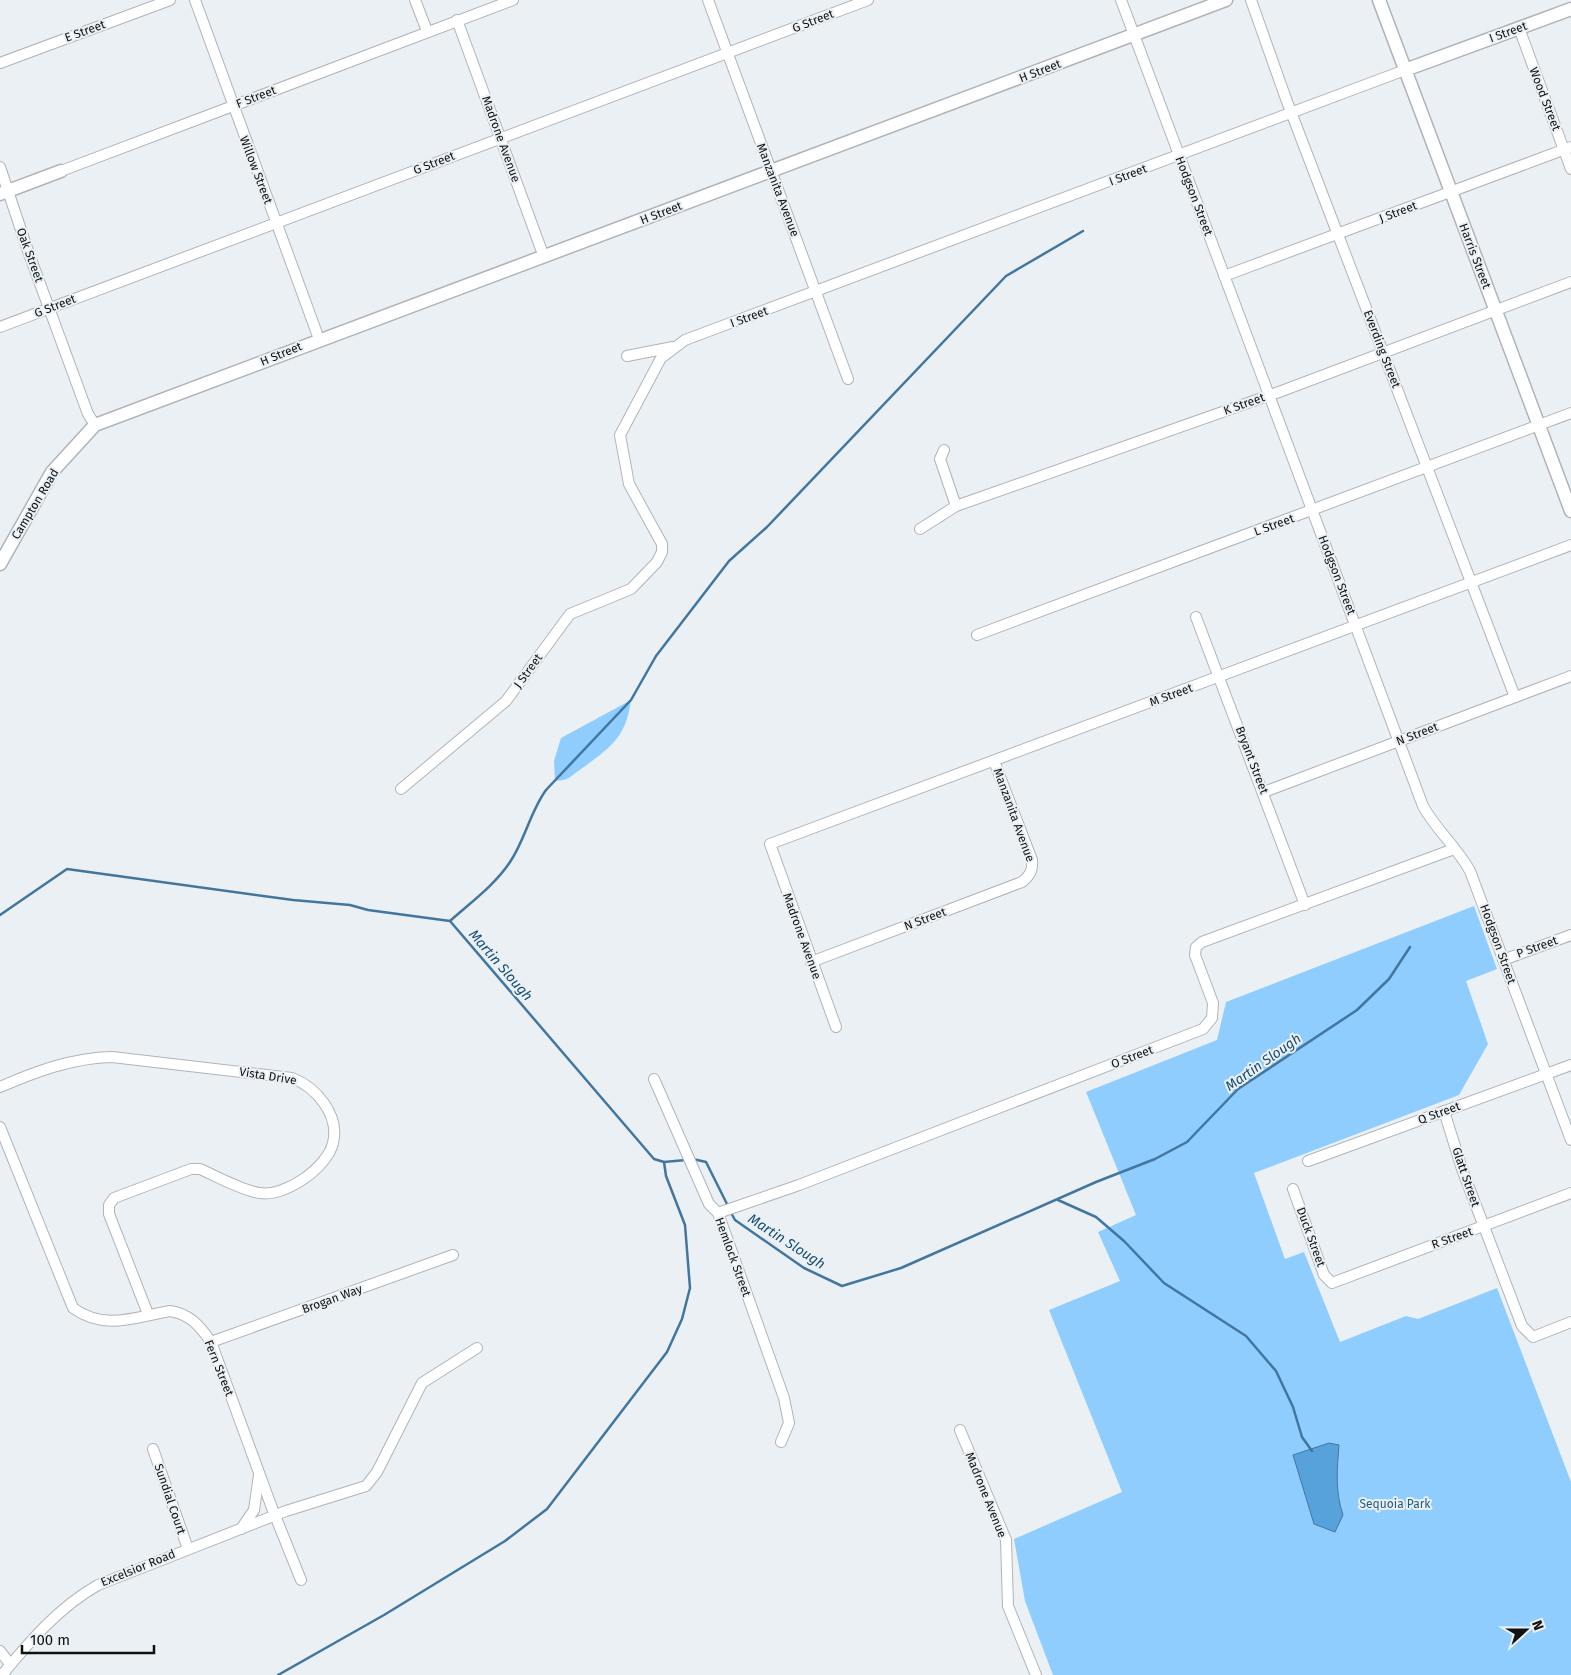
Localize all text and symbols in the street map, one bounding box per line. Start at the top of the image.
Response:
street label: G Street [790,6,836,35]
street label: E Street [63,17,108,45]
street label: I Street [1487,18,1529,45]
street label: H Street [1017,56,1064,85]
street label: Wood Street [1527,65,1564,133]
street label: F Street [234,83,279,111]
street label: Madrone Avenue [479,94,523,184]
street label: Willow Street [237,134,276,207]
street label: Manzanita Avenue [754,141,802,239]
street label: G Street [411,148,457,177]
street label: Hodgson Street [1172,154,1216,238]
street label: I Street [1107,161,1149,189]
street label: H Street [638,198,685,227]
street label: J Street [1377,198,1420,226]
street label: Harris Street [1456,221,1494,291]
street label: Oak Street [14,226,46,285]
street label: G Street [32,291,78,320]
street label: I Street [728,303,770,330]
street label: Everding Street [1361,308,1404,391]
street label: H Street [258,339,305,369]
street label: K Street [1221,390,1267,418]
street label: Campton Road [9,466,61,542]
street label: L Street [1252,511,1297,539]
street label: Hodgson Street [1315,533,1359,617]
street label: J Street [511,650,546,691]
street label: M Street [1147,680,1195,709]
street label: N Street [1394,719,1441,748]
street label: Bryant Street [1233,724,1272,796]
street label: Manzanita Avenue [991,766,1037,864]
street label: Madrone Avenue [780,891,824,981]
street label: Hodgson Street [1477,902,1519,986]
street label: N Street [902,904,949,933]
water label: Martin Slough [465,926,536,1004]
street label: P Street [1515,933,1560,961]
water label: Martin Slough [1222,1030,1304,1095]
street label: O Street [1109,1042,1156,1071]
street label: Vista Drive [238,1065,298,1087]
street label: Q Street [1416,1099,1463,1127]
street label: Glatt Street [1449,1145,1483,1209]
street label: Duck Street [1294,1205,1328,1269]
water label: Martin Slough [745,1210,829,1273]
street label: Hemlock Street [712,1216,754,1299]
street label: R Street [1429,1224,1475,1252]
street label: Brogan Way [300,1282,364,1316]
street label: Fern Street [201,1338,237,1399]
street label: Madrone Avenue [962,1450,1010,1540]
street label: Sundial Court [151,1462,189,1537]
park label: Sequoia Park [1360,1497,1431,1511]
street label: Excelsior Road [99,1547,177,1589]
north arrow [1501,1605,1551,1655]
text: N [1528,1618,1547,1633]
scale bar [22,1622,155,1654]
text: 100 m [30,1631,70,1649]

